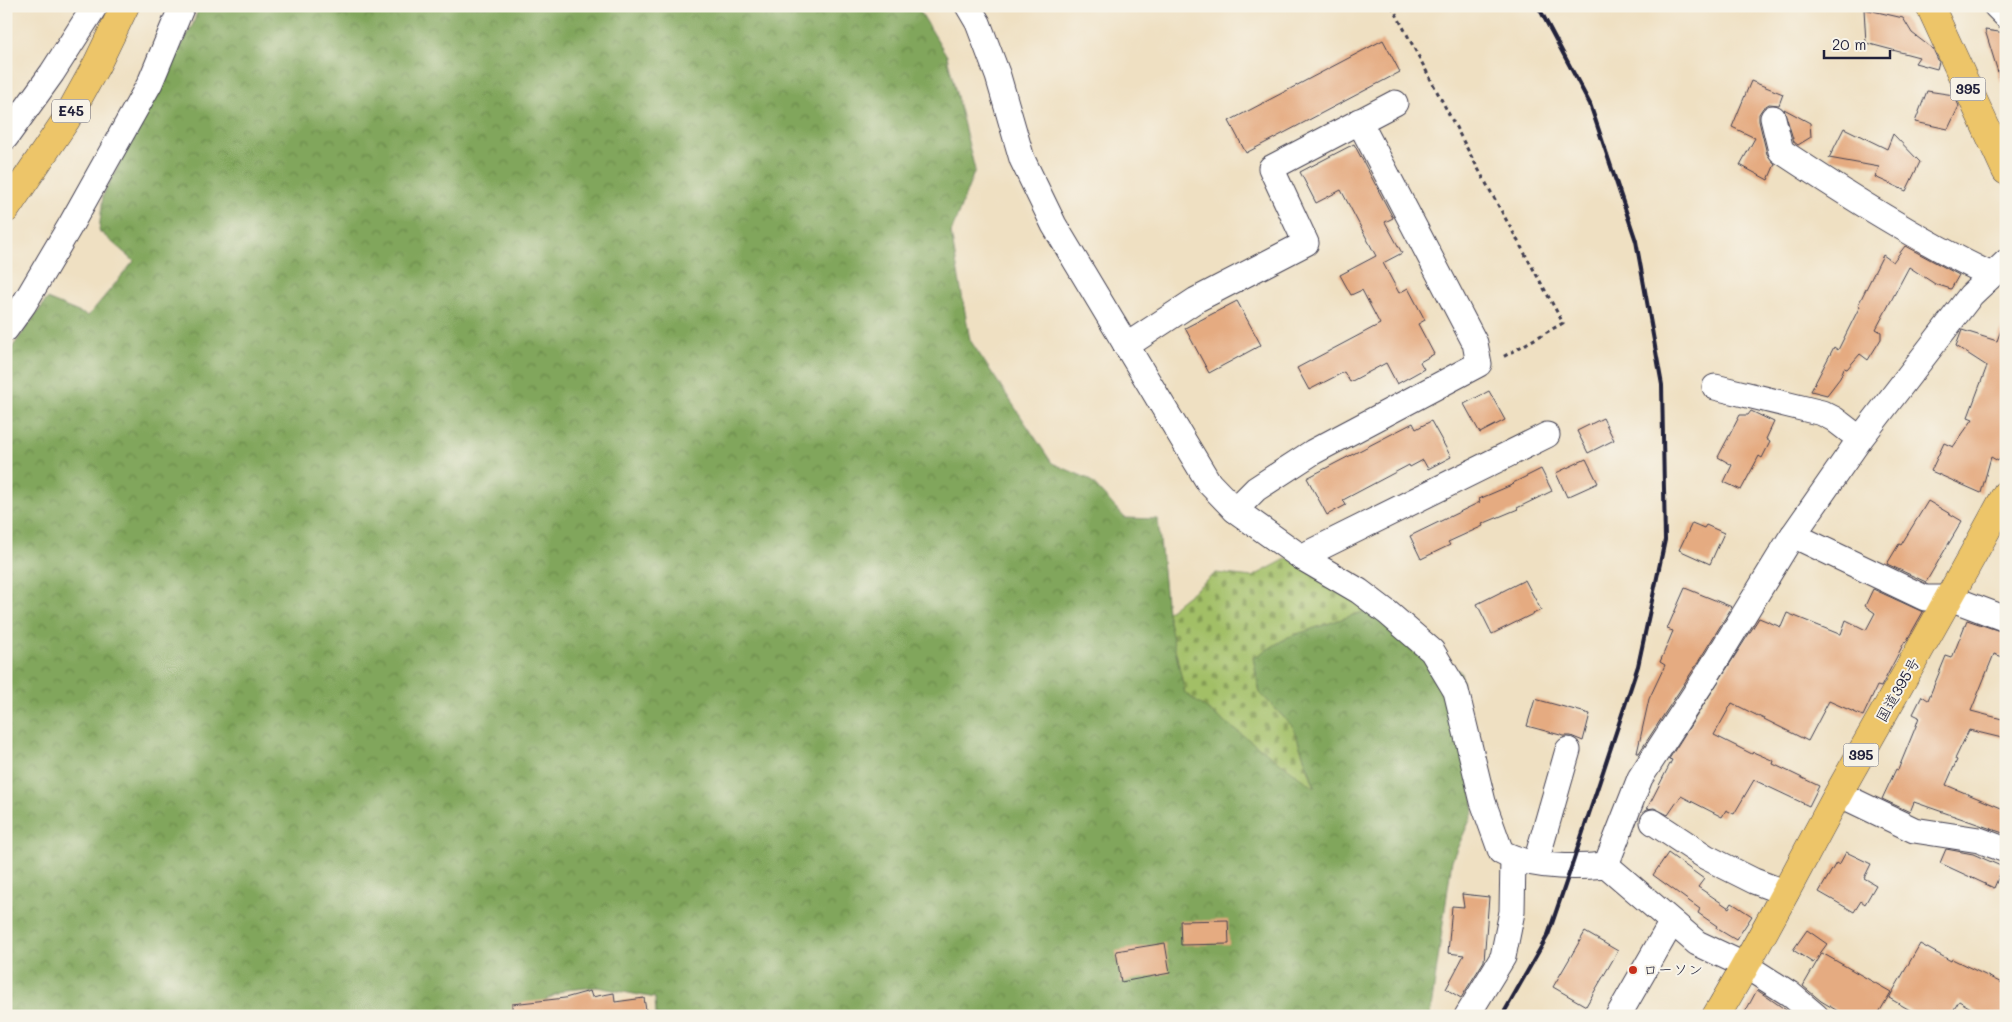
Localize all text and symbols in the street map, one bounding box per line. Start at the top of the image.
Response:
scale bar [1824,28,1891,60]
text: 20 m [1832,34,1866,54]
road number: 395 [1950,78,1986,100]
road number: E45 [52,100,90,122]
street label: 国道395号 [1871,654,1924,725]
road number: 395 [1844,744,1878,766]
place label: ローソン [1643,959,1703,979]
marker: ローソン [1627,964,1639,976]

